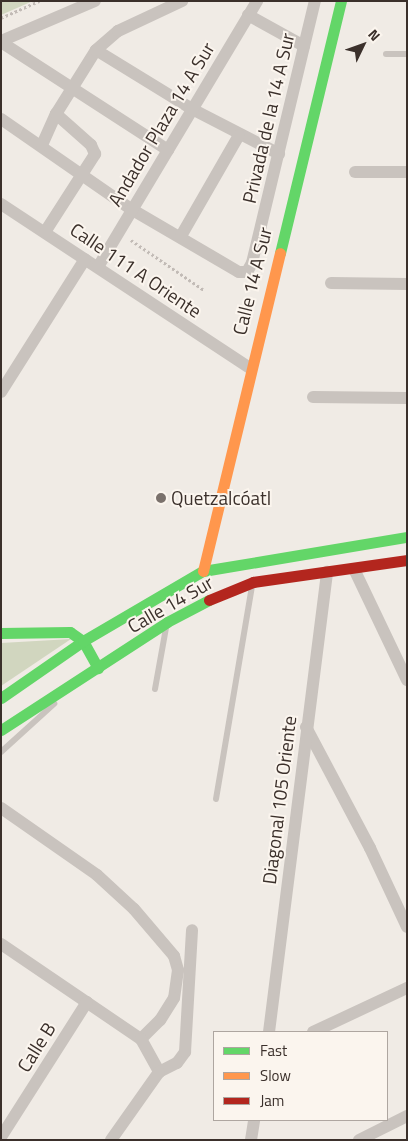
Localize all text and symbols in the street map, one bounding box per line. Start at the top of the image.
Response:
north arrow [338,20,388,70]
text: N [363,24,386,45]
street label: Privada de la 14 A Sur [237,31,299,205]
street label: Andador Plaza 14 A Sur [103,38,219,210]
street label: Calle 111 A Oriente [66,218,206,322]
street label: Calle 14 A Sur [228,225,276,337]
place label: Quetzalcóatl [171,487,271,509]
marker: Quetzalcóatl [155,492,167,504]
street label: Calle 14 Sur [123,570,217,638]
street label: Diagonal 105 Oriente [257,715,301,885]
street label: Calle B [12,1018,60,1076]
legend [213,1031,388,1121]
text: Fast [260,1039,287,1062]
text: Slow [260,1064,291,1087]
text: Jam [260,1089,284,1112]

